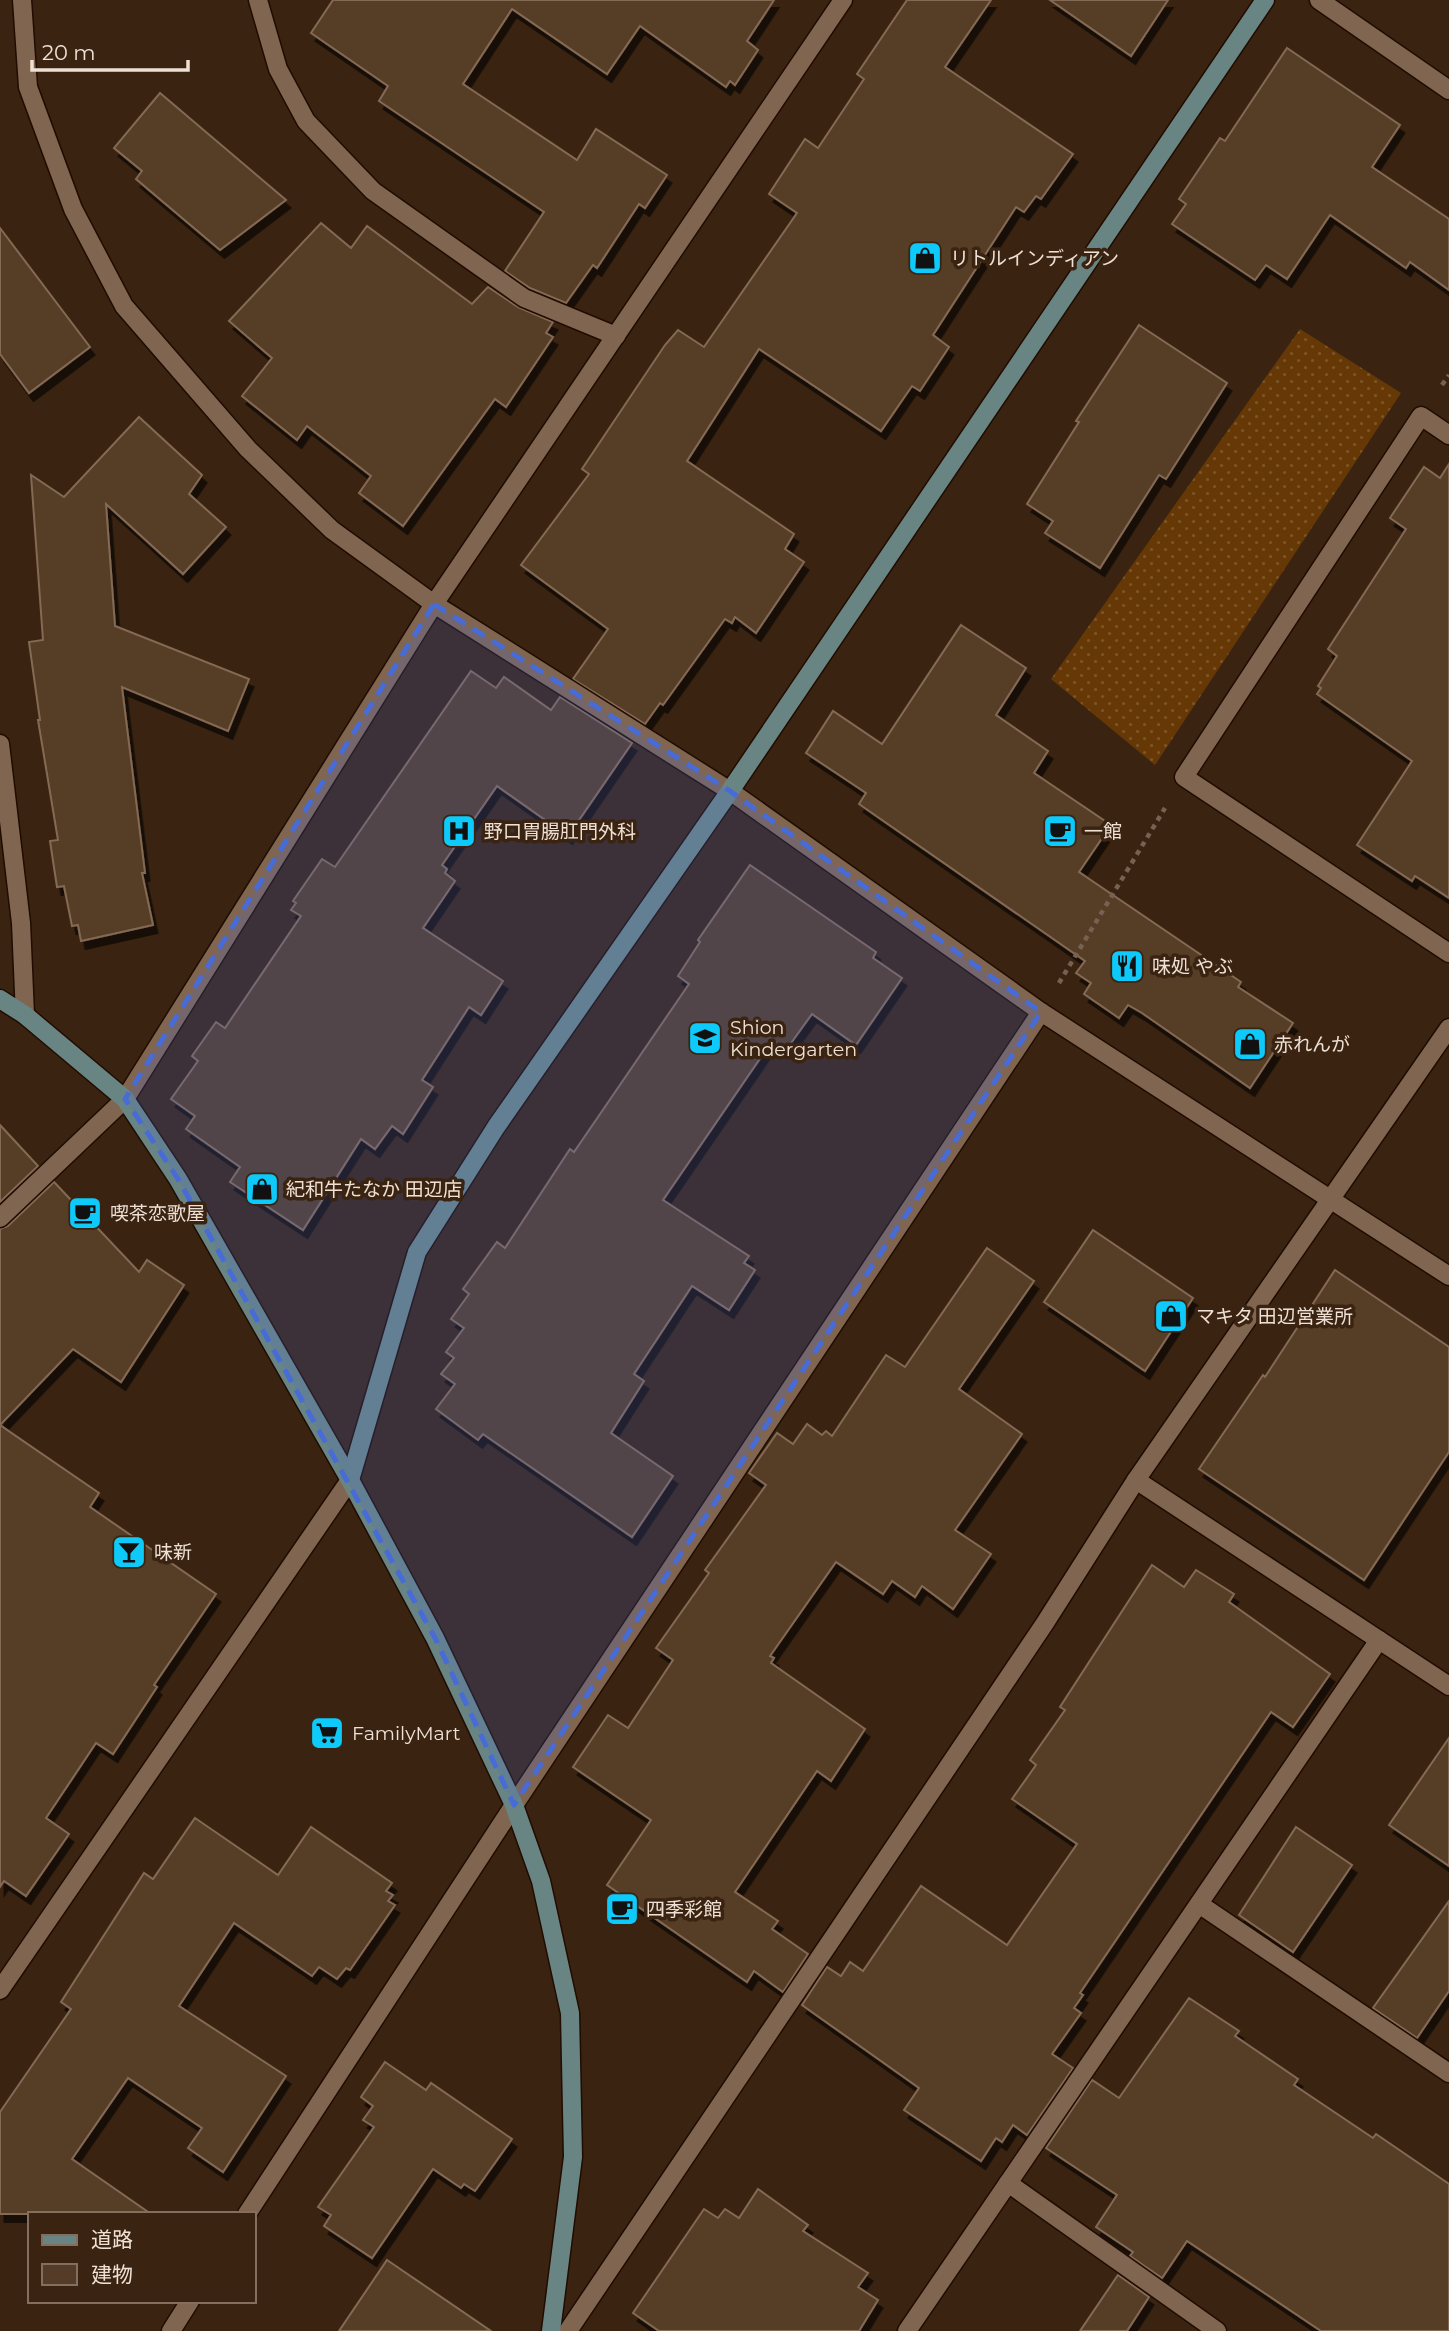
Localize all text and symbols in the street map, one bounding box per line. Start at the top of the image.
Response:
scale bar [32,28,187,72]
text: 20 m [42,40,96,65]
shop icon: リトルインディアン [906,239,944,277]
place label: リトルインディアン [950,247,1119,270]
hospital icon: 野口胃腸肛門外科 [440,812,478,850]
cafe icon: 一館 [1041,812,1079,850]
place label: 野口胃腸肛門外科 [484,820,636,843]
place label: 一館 [1084,820,1122,843]
restaurant icon: 味処 やぶ [1108,947,1146,985]
place label: 味処 やぶ [1152,955,1233,978]
place label: Shion Kindergarten [730,1016,857,1061]
school or university icon: Shion Kindergarten [686,1019,724,1057]
shop icon: 赤れんが [1231,1025,1269,1063]
place label: 赤れんが [1274,1033,1350,1056]
shop icon: 紀和牛たなか 田辺店 [243,1170,281,1208]
place label: 紀和牛たなか 田辺店 [286,1178,462,1201]
cafe icon: 喫茶恋歌屋 [66,1194,104,1232]
place label: 喫茶恋歌屋 [110,1202,205,1225]
shop icon: マキタ 田辺営業所 [1152,1297,1190,1335]
place label: マキタ 田辺営業所 [1196,1305,1353,1328]
bar icon: 味新 [110,1533,148,1571]
place label: 味新 [154,1541,192,1564]
supermarket icon: FamilyMart [308,1714,346,1752]
place label: FamilyMart [352,1722,461,1745]
cafe icon: 四季彩館 [603,1890,641,1928]
place label: 四季彩館 [646,1898,722,1921]
legend [28,2212,256,2303]
text: 道路 [91,2227,133,2252]
text: 建物 [91,2262,133,2287]

